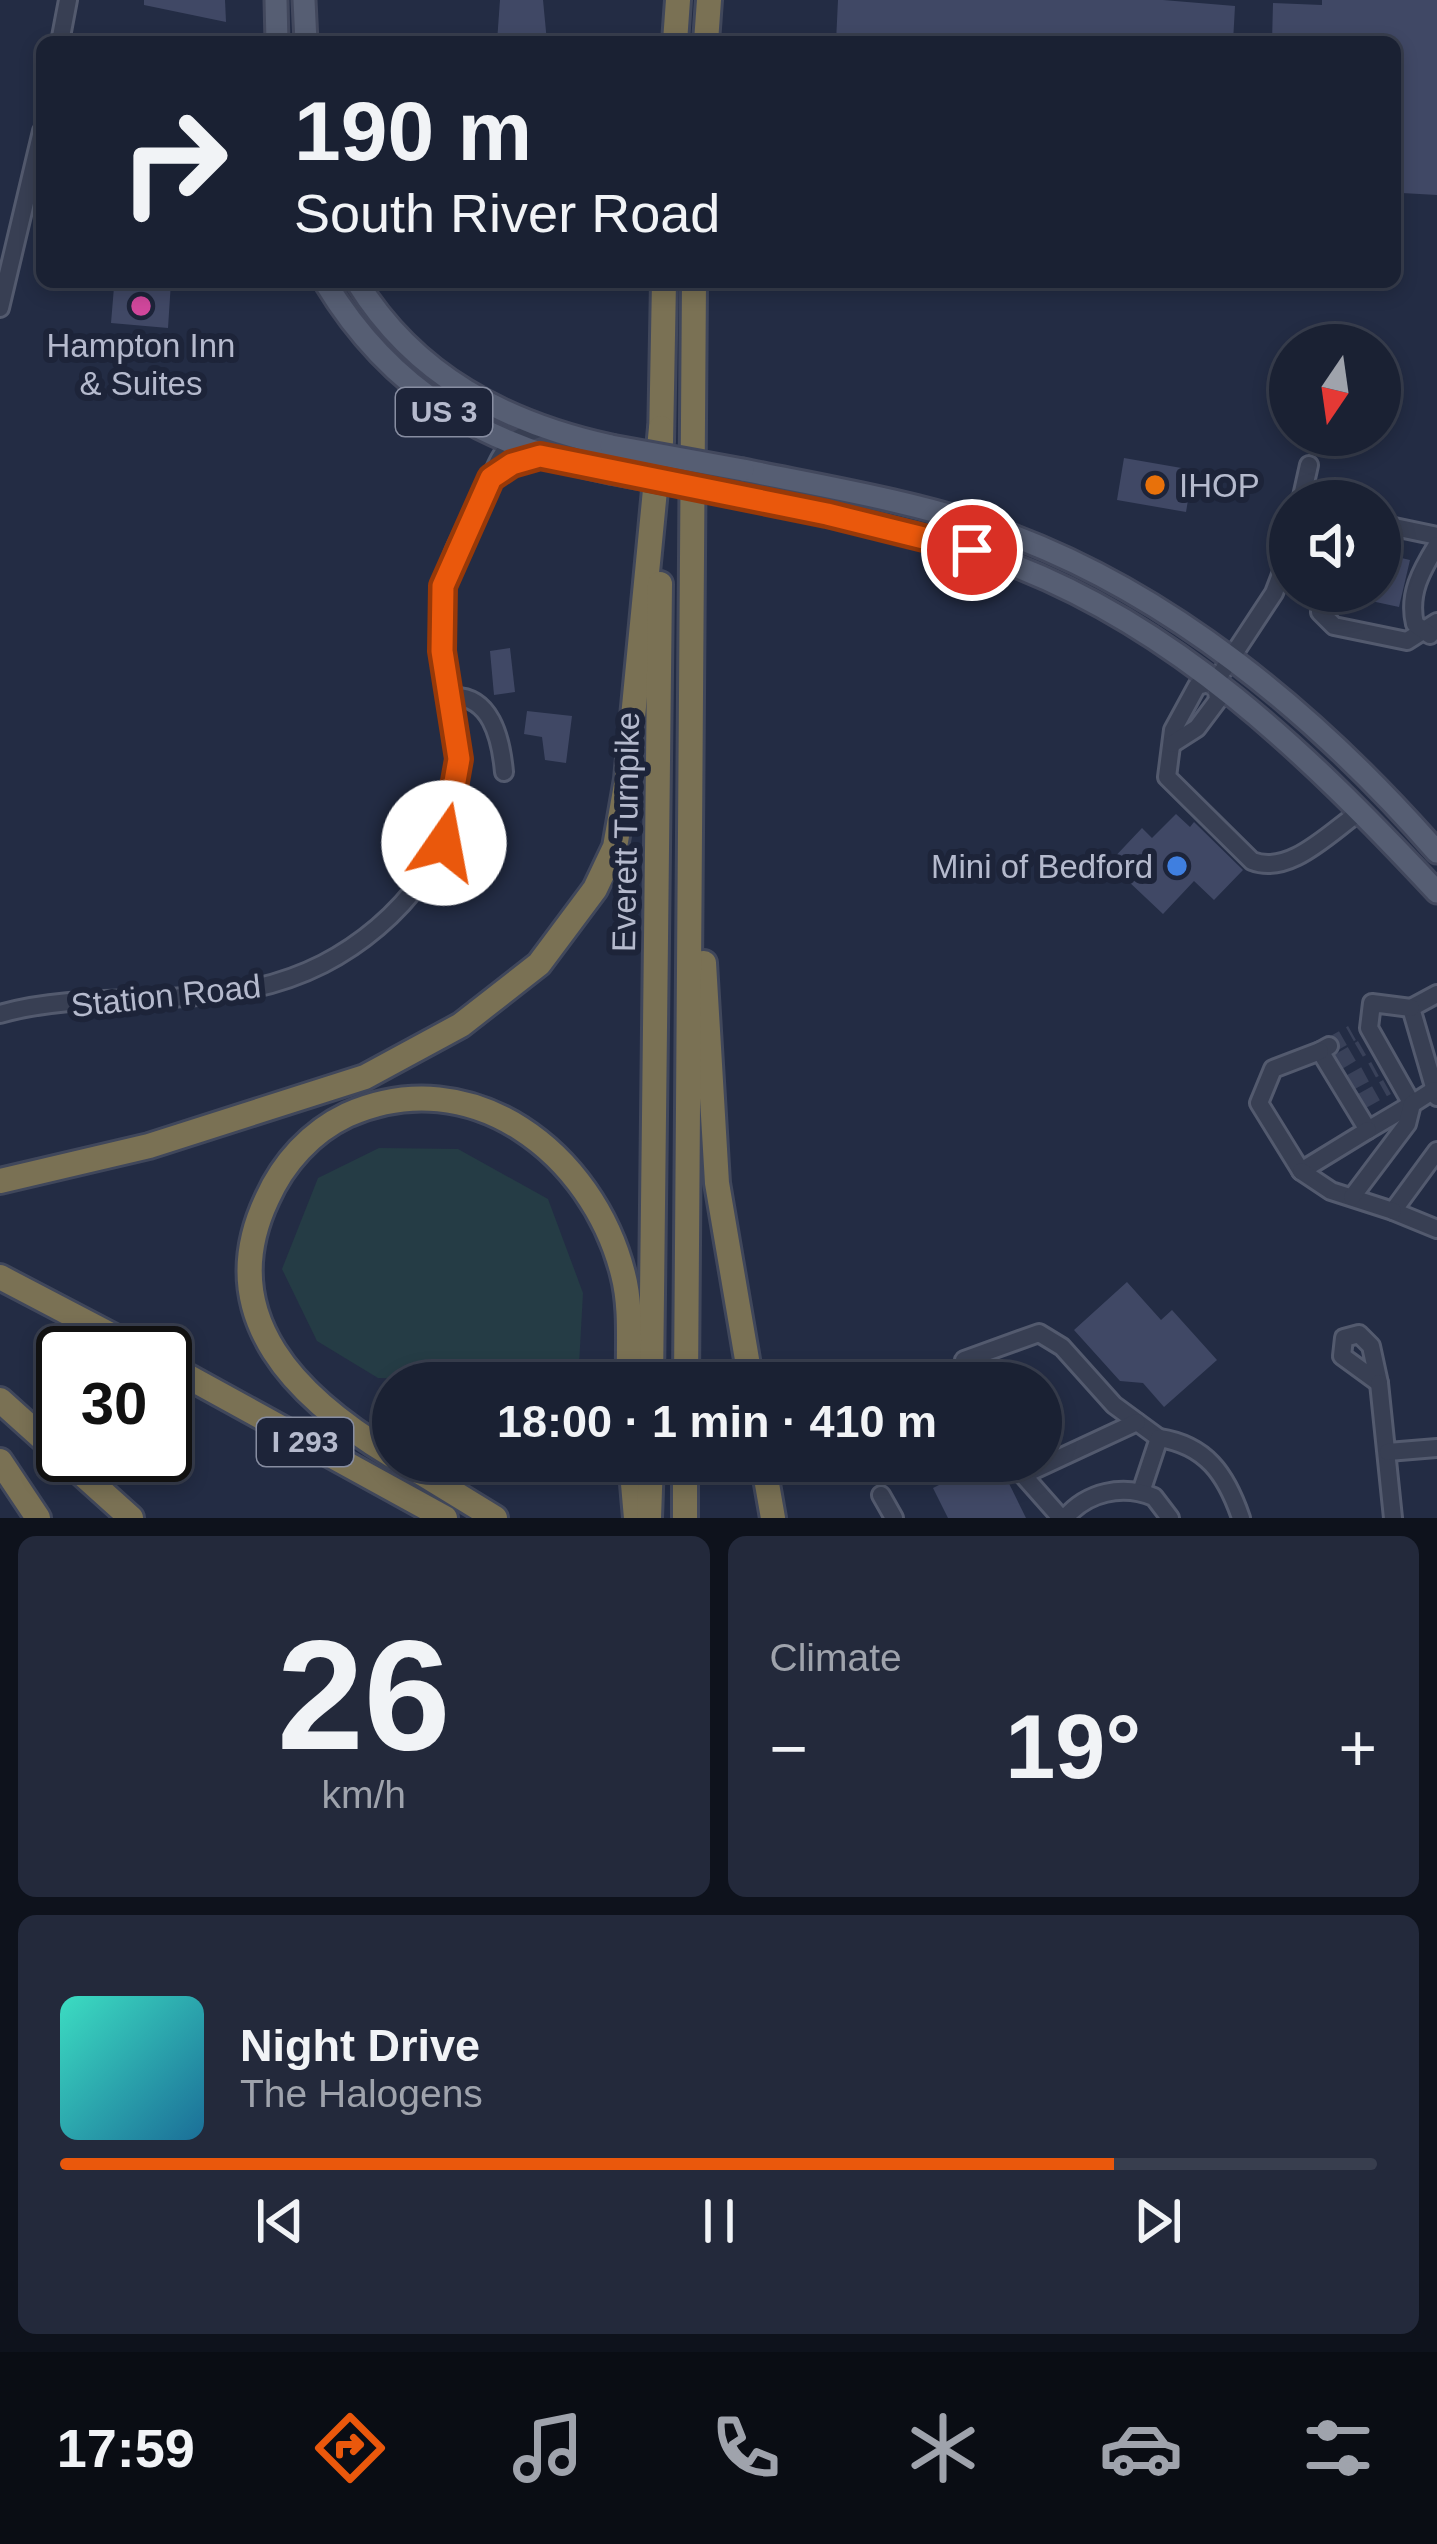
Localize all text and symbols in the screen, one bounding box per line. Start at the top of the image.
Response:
icon: right [96,84,252,240]
text: 190 m [294,84,532,178]
text: South River Road [294,183,720,243]
marker: Hampton Inn & Suites [128,293,154,319]
north arrow [1269,324,1401,456]
map controls [1269,324,1401,612]
place label: Hampton Inn & Suites [47,327,235,402]
road number: US 3 [396,388,492,436]
place label: IHOP [1179,467,1260,504]
marker: IHOP [1142,472,1168,498]
button: sound [1269,480,1401,612]
pin [921,499,1023,601]
icon: arrive [939,517,1005,583]
street label: Everett Turnpike [605,712,646,952]
position arrow [381,780,507,906]
place label: Mini of Bedford [931,848,1153,885]
marker: Mini of Bedford [1164,853,1190,879]
street label: Station Road [69,967,263,1024]
speed limit sign: 30 [36,1326,192,1482]
text: 18:00 · 1 min · 410 m [497,1396,937,1447]
road number: I 293 [257,1418,353,1466]
text: 26 [277,1608,451,1782]
text: Climate [770,1636,902,1679]
text: 19° [1005,1697,1141,1797]
text: − [770,1711,808,1785]
text: + [1338,1711,1377,1785]
text: km/h [321,1773,406,1816]
text: Night Drive [240,2020,480,2071]
text: The Halogens [240,2072,483,2115]
icon: previous [247,2188,313,2254]
icon: pause [686,2188,752,2254]
icon: next [1125,2188,1191,2254]
icon: directions [308,2406,392,2490]
icon: music [506,2406,590,2490]
icon: phone [704,2406,788,2490]
icon: climate [901,2406,985,2490]
icon: car [1099,2406,1183,2490]
icon: filters [1296,2406,1380,2490]
text: 17:59 [57,2418,195,2478]

